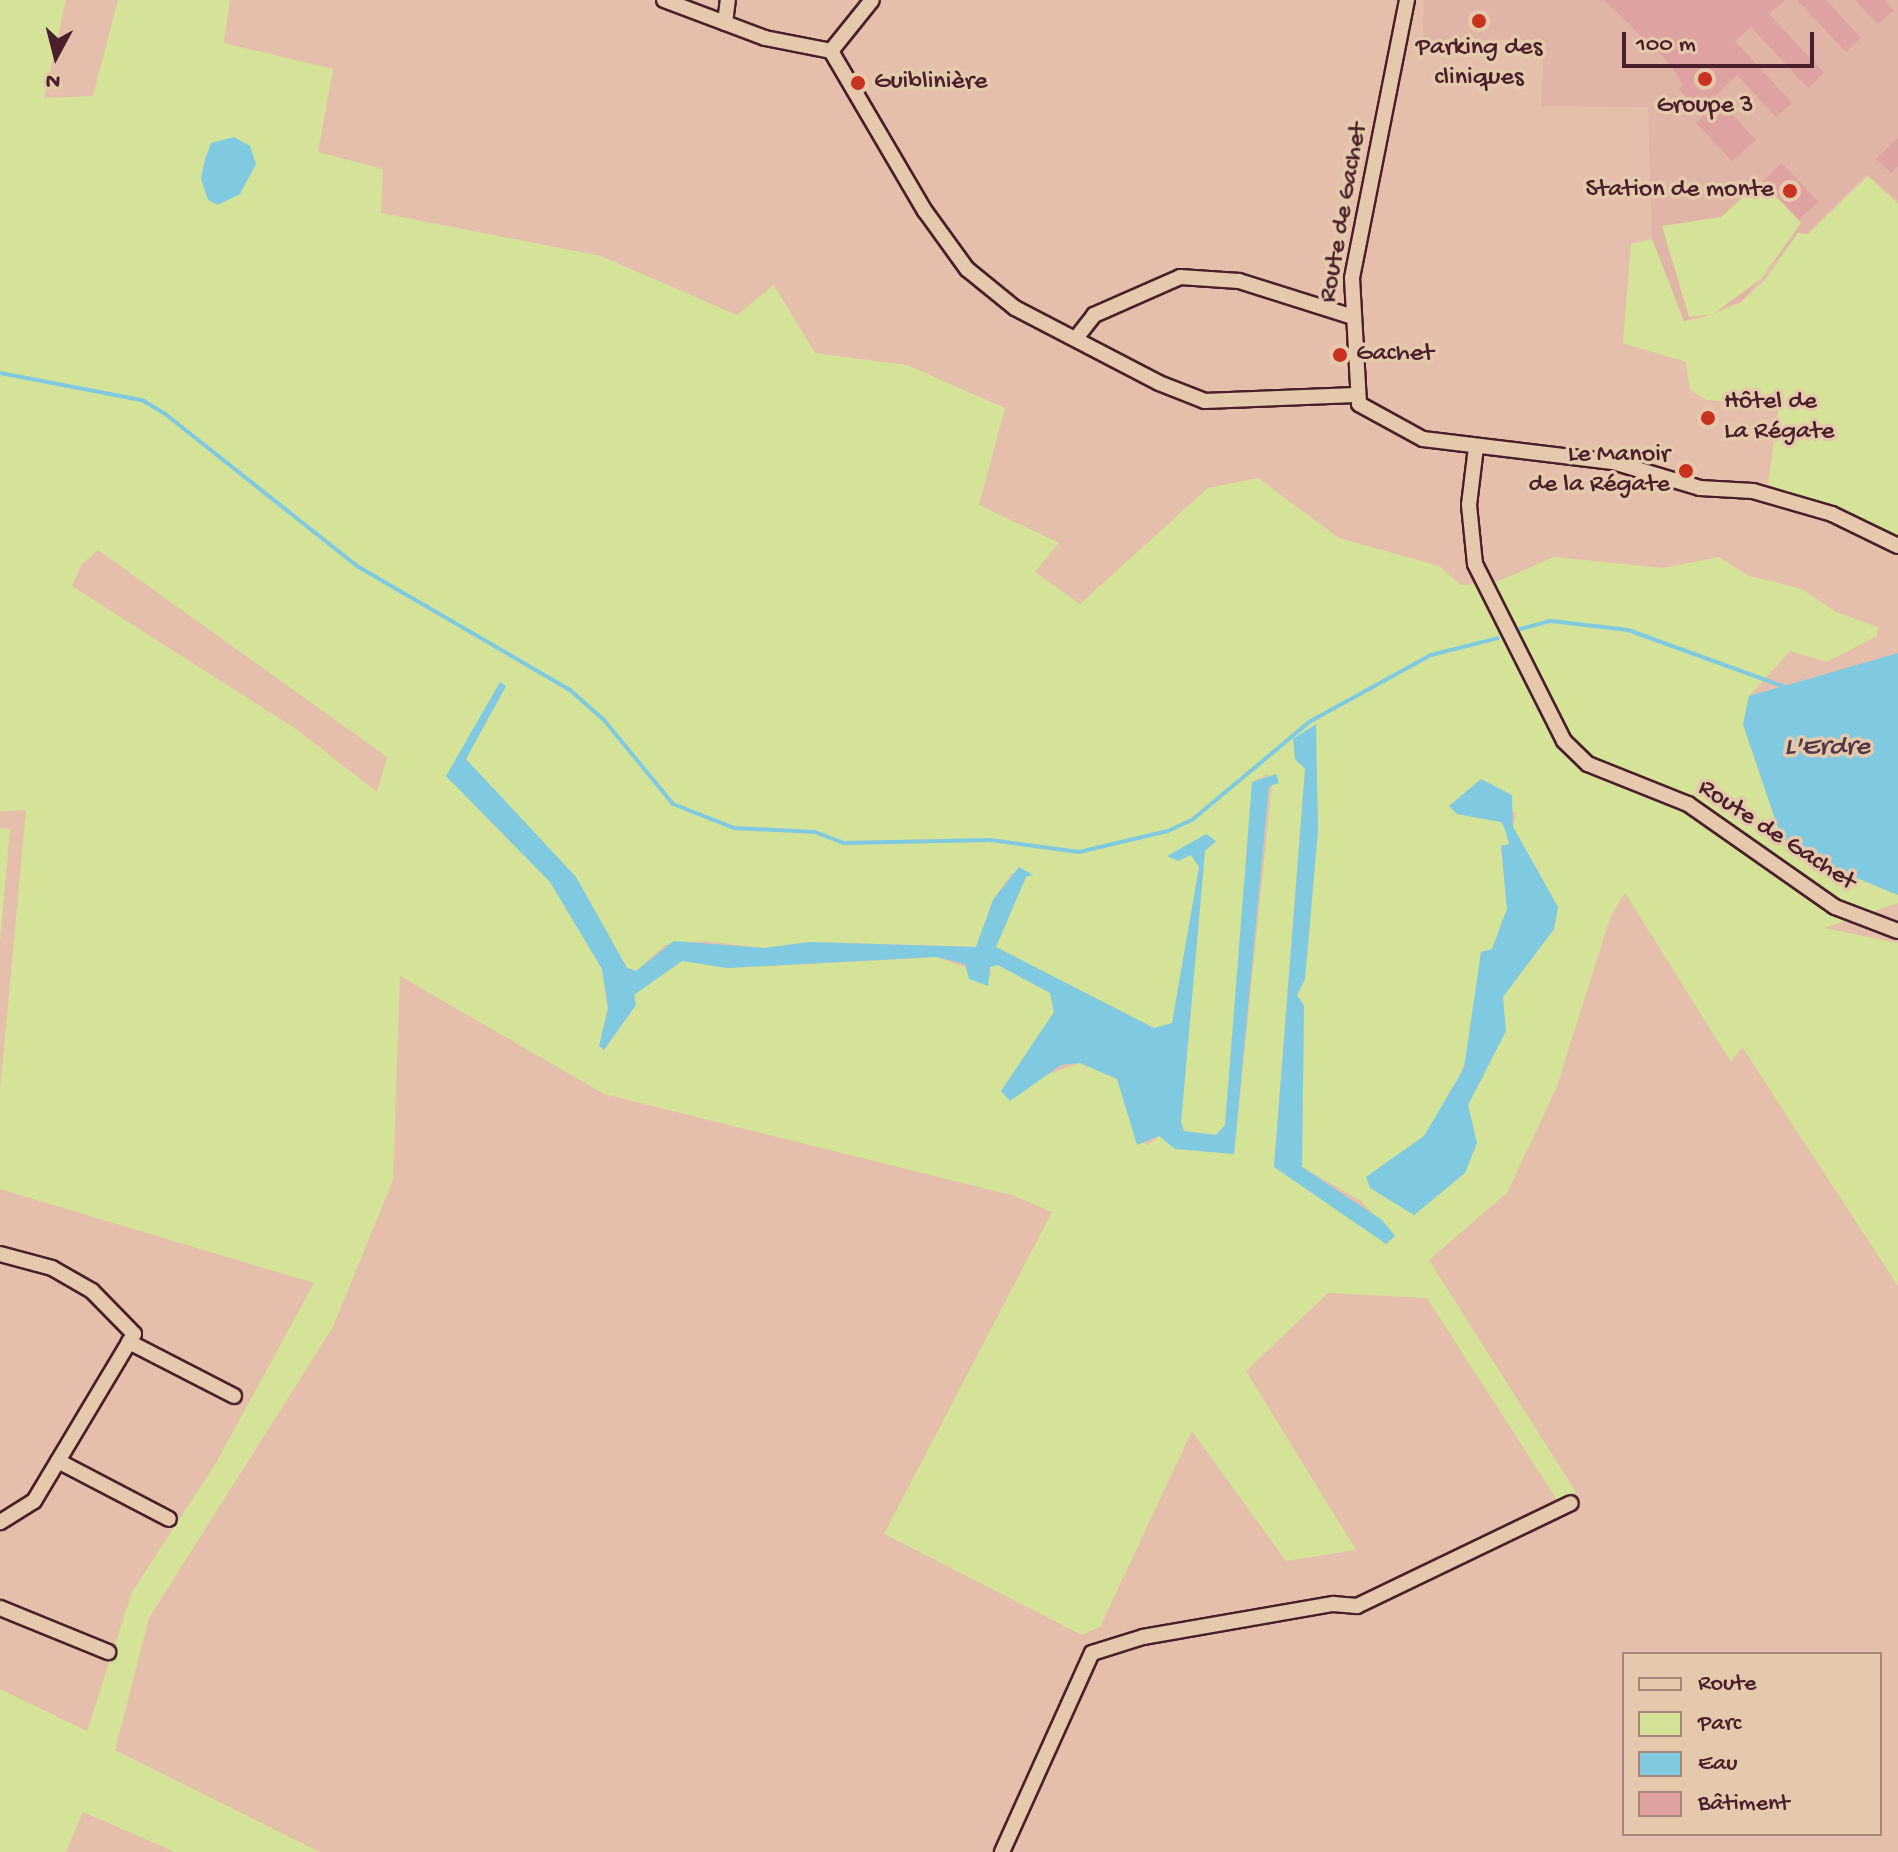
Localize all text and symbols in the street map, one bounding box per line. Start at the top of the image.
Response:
marker: Parking des cliniques [1470,12,1488,30]
north arrow [16,16,96,96]
scale bar [1626,16,1818,66]
text: 100 m [1636,31,1696,60]
place label: Parking des cliniques [1416,33,1542,94]
text: N [44,66,62,94]
place label: Guiblinière [874,67,987,99]
marker: Groupe 3 [1696,70,1714,88]
marker: Guiblinière [849,74,867,92]
place label: Groupe 3 [1656,91,1754,123]
street label: Route de Gachet [1314,121,1376,305]
place label: Station de monte [1585,175,1774,207]
marker: Station de monte [1781,182,1799,200]
place label: Gachet [1356,339,1434,371]
marker: Gachet [1331,346,1349,364]
place label: Hôtel de La Régate [1724,387,1834,448]
marker: Hôtel de La Régate [1699,409,1717,427]
place label: Le Manoir de la Régate [1529,440,1670,502]
marker: Le Manoir de la Régate [1677,462,1695,480]
water label: L'Erdre [1784,731,1870,765]
street label: Route de Gachet [1691,773,1861,899]
legend [1622,1652,1882,1836]
text: Route [1698,1670,1756,1699]
text: Parc [1698,1710,1741,1739]
text: Eau [1698,1750,1738,1779]
text: Bâtiment [1698,1790,1789,1819]

